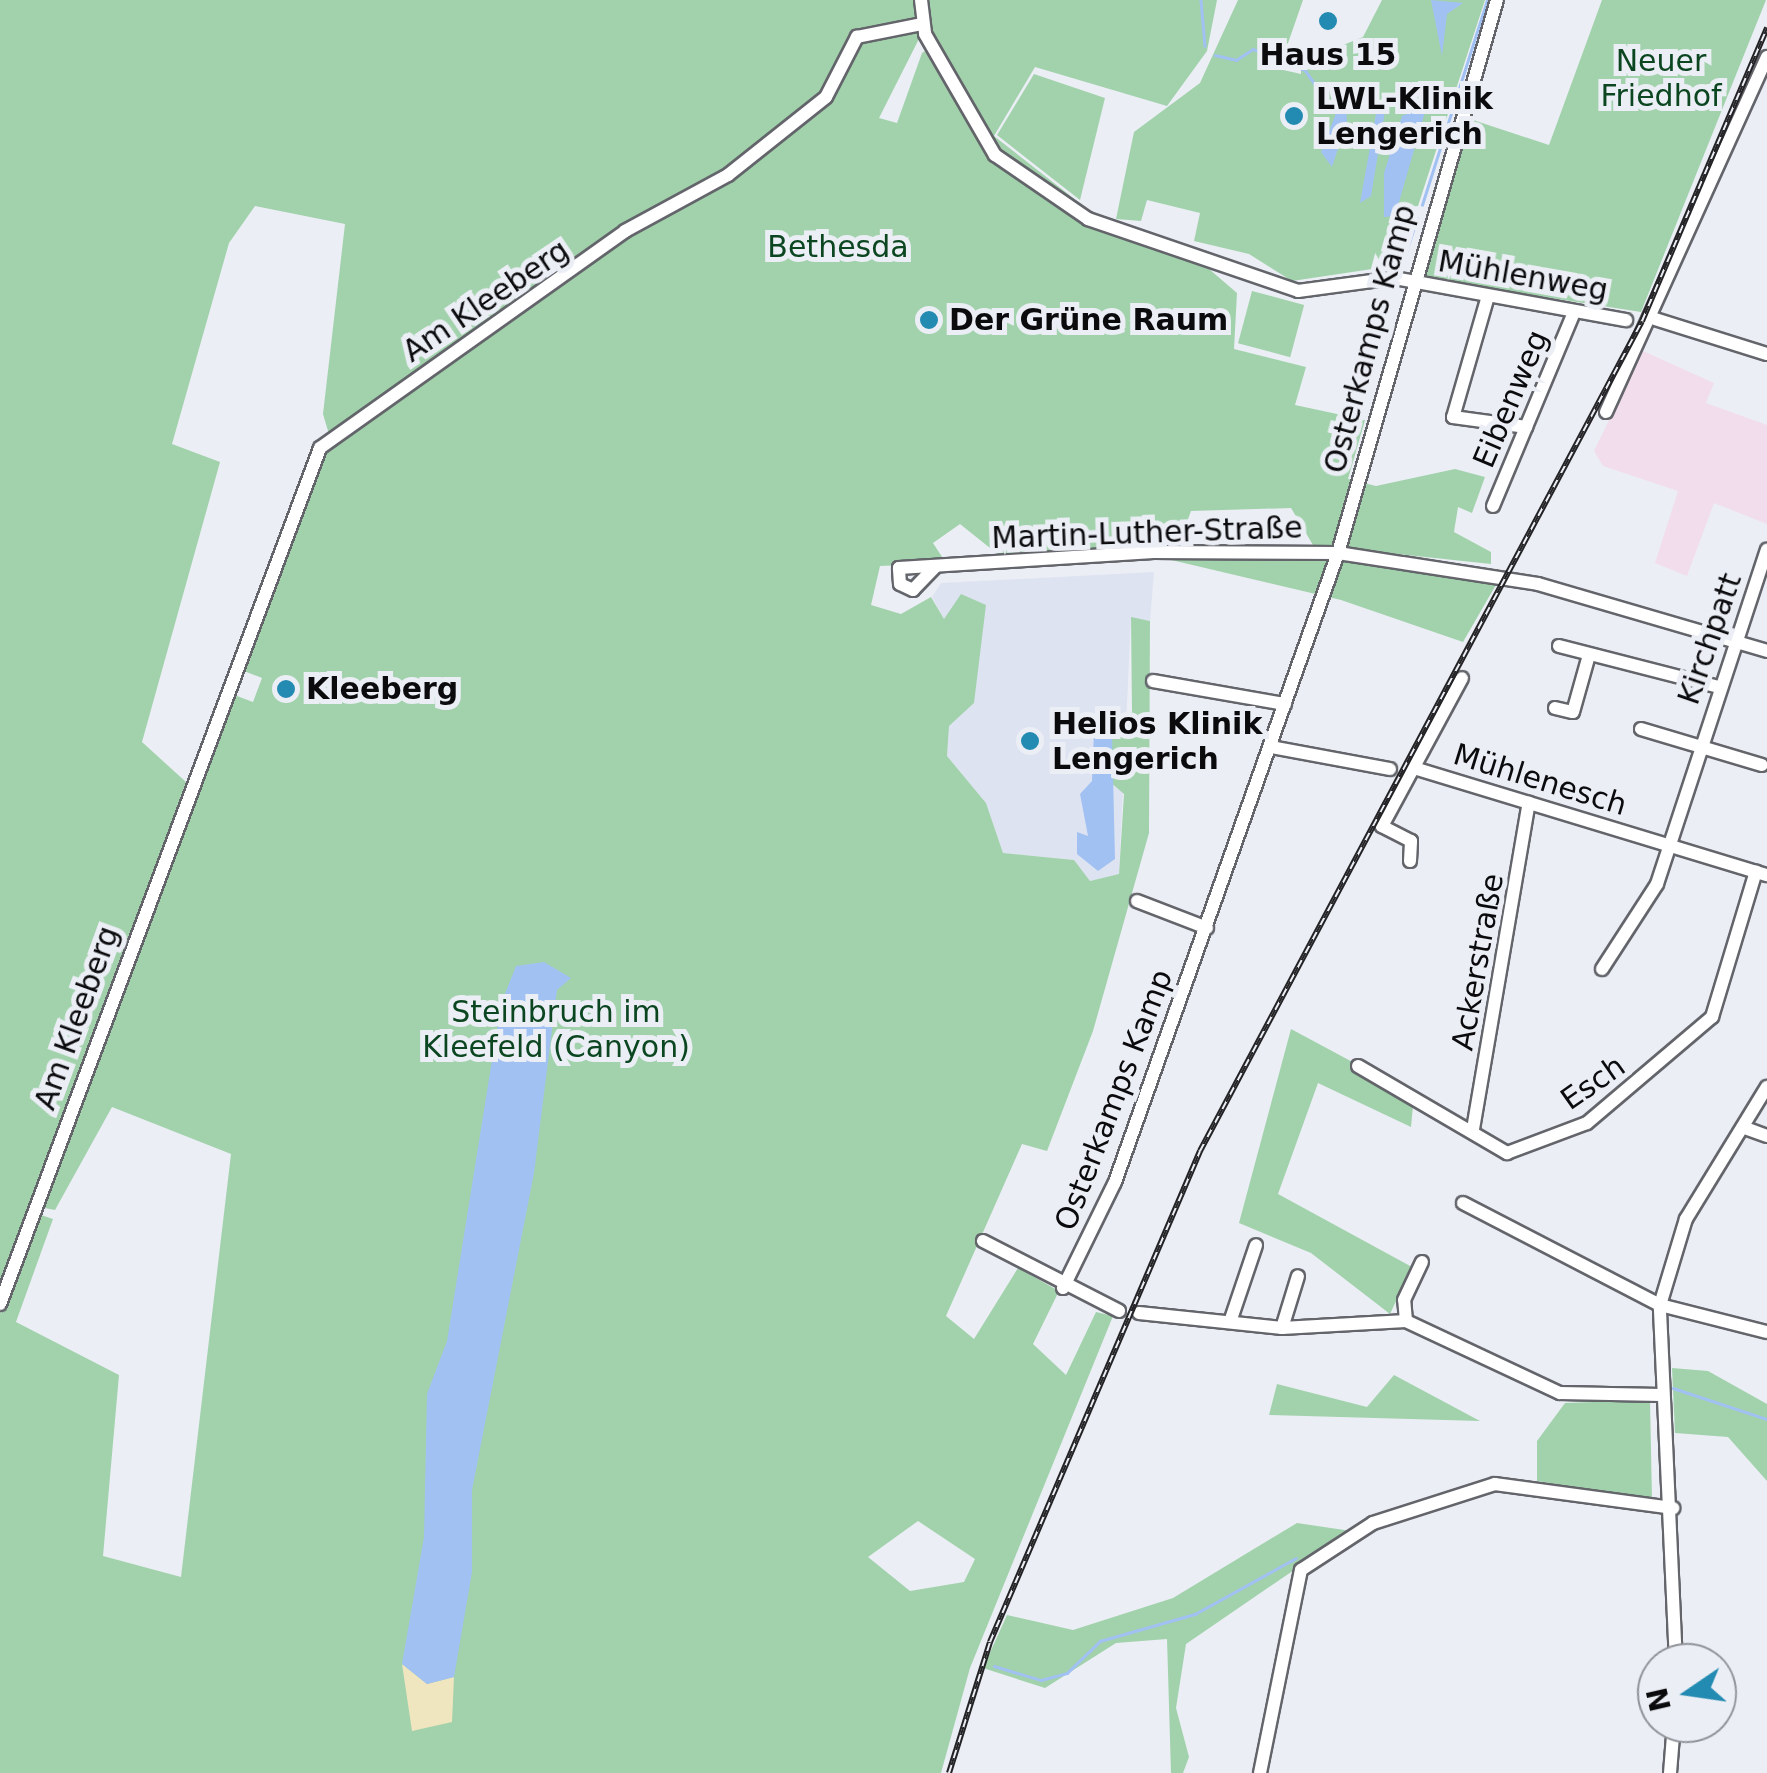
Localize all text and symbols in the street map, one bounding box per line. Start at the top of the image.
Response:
marker: Haus 15 [1317,10,1339,32]
place label: Haus 15 [1260,37,1396,73]
park label: Neuer Friedhof [1600,43,1722,114]
place label: LWL-Klinik Lengerich [1316,81,1493,152]
marker: LWL-Klinik Lengerich [1281,103,1307,129]
street label: Osterkamps Kamp [1317,201,1423,477]
park label: Bethesda [767,229,909,265]
street label: Am Kleeberg [396,232,576,370]
street label: Mühlenweg [1435,243,1611,309]
place label: Der Grüne Raum [949,302,1228,338]
marker: Der Grüne Raum [918,309,940,331]
street label: Eibenweg [1466,325,1556,473]
street label: Martin-Luther-Straße [991,510,1303,556]
street label: Kirchpatt [1671,569,1749,709]
place label: Kleeberg [306,671,458,707]
marker: Kleeberg [275,678,297,700]
place label: Helios Klinik Lengerich [1052,706,1262,776]
marker: Helios Klinik Lengerich [1017,728,1043,754]
street label: Mühlenesch [1449,737,1631,823]
street label: Ackerstraße [1445,871,1511,1053]
street label: Am Kleeberg [27,921,127,1115]
street label: Osterkamps Kamp [1048,965,1180,1235]
park label: Steinbruch im Kleefeld (Canyon) [422,994,690,1064]
street label: Esch [1554,1048,1632,1118]
north arrow [1637,1643,1737,1743]
text: N [1641,1684,1678,1715]

